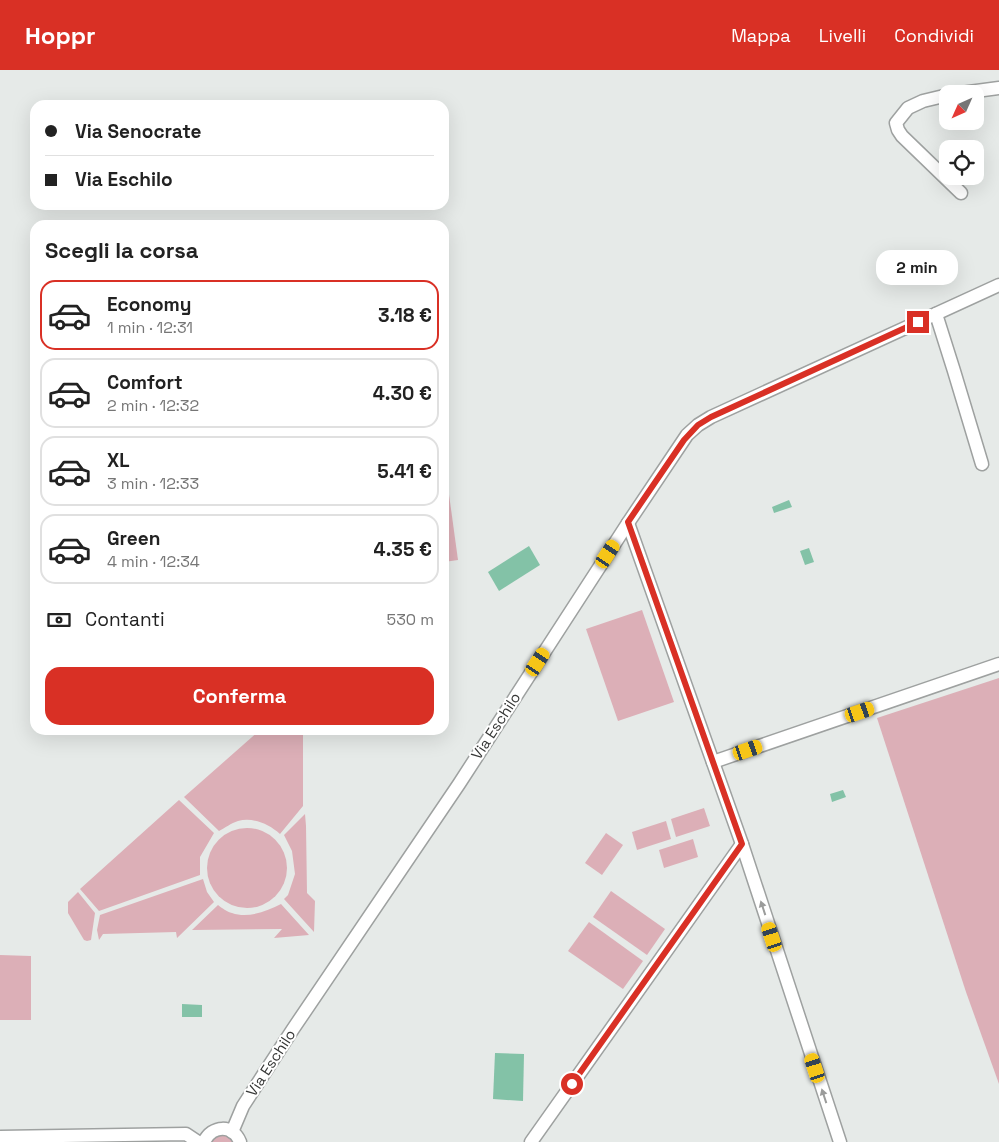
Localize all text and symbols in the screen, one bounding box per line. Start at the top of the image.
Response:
text: Hoppr [25,20,96,51]
text: Mappa [731,24,791,47]
text: Livelli [819,24,866,47]
text: Condividi [894,24,974,47]
north arrow [939,85,984,130]
map controls [939,85,984,185]
text: Via Senocrate [75,119,201,144]
button: locate [939,140,984,185]
text: Via Eschilo [75,167,173,192]
text: Scegli la corsa [45,236,198,264]
callout: 2 min [877,250,959,284]
text: 2 min [896,257,938,278]
text: Economy [107,292,191,317]
icon: car [47,293,92,338]
text: 3.18 € [378,303,432,328]
route end [907,311,929,333]
text: 1 min · 12:31 [107,317,193,338]
text: Comfort [107,370,183,395]
icon: car [47,371,92,416]
text: 4.30 € [373,381,432,406]
text: 2 min · 12:32 [107,395,199,416]
text: XL [107,448,130,473]
icon: car [47,449,92,494]
text: 5.41 € [377,459,432,484]
text: 3 min · 12:33 [107,473,199,494]
text: Green [107,526,160,551]
icon: car [47,527,92,572]
text: 4.35 € [374,537,432,562]
car [593,537,622,571]
text: 4 min · 12:34 [107,551,200,572]
icon: cash [45,606,73,634]
text: Contanti [85,607,165,632]
text: 530 m [387,609,434,630]
car [523,645,552,679]
button: Conferma [45,667,434,725]
street label: Via Eschilo [467,688,524,763]
car [843,700,876,724]
car [731,738,764,762]
one-way arrow [759,900,767,915]
car [760,920,783,954]
street label: Via Eschilo [242,1025,299,1100]
car [803,1051,826,1085]
route start [561,1073,583,1095]
one-way arrow [820,1088,828,1103]

